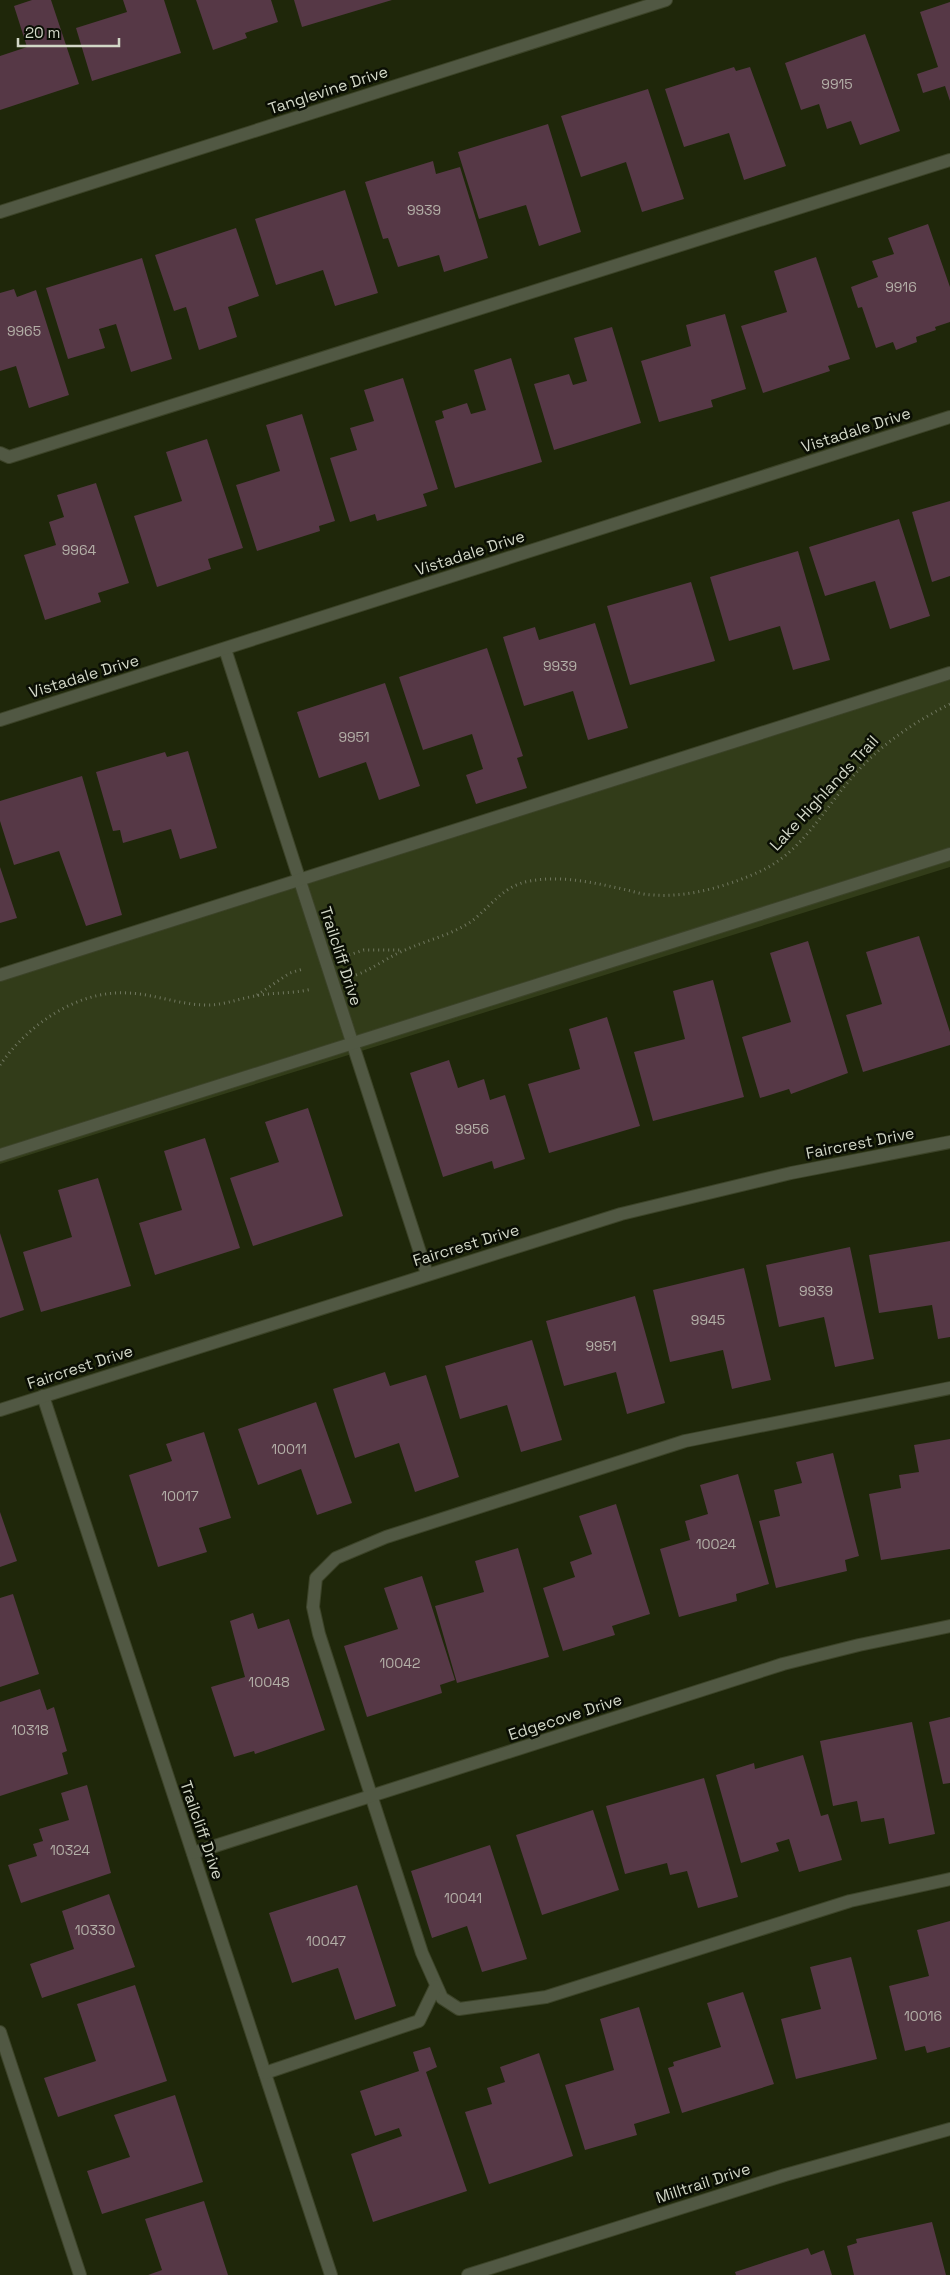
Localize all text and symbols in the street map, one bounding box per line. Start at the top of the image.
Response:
scale bar [18,15,119,47]
text: 20 m [25,23,60,42]
street label: Tanglevine Drive [265,61,391,119]
house number: 9915 [821,75,853,93]
house number: 9939 [407,201,441,219]
house number: 9916 [885,278,917,296]
house number: 9965 [7,322,41,340]
street label: Vistadale Drive [799,402,913,458]
street label: Vistadale Drive [413,525,527,581]
house number: 9964 [62,541,96,559]
street label: Vistadale Drive [27,649,141,703]
house number: 9939 [543,657,577,675]
house number: 9951 [338,728,370,746]
street label: Lake Highlands Trail [765,731,883,855]
street label: Trailcliff Drive [315,904,367,1008]
house number: 9956 [455,1120,489,1138]
street label: Faircrest Drive [804,1122,916,1164]
street label: Faircrest Drive [410,1219,522,1271]
house number: 9939 [799,1282,833,1300]
house number: 9945 [691,1311,725,1329]
house number: 9951 [585,1337,617,1355]
street label: Faircrest Drive [24,1340,136,1394]
house number: 10011 [271,1440,307,1458]
house number: 10017 [161,1487,199,1505]
house number: 10024 [696,1535,737,1553]
house number: 10042 [380,1654,421,1672]
house number: 10048 [248,1673,290,1691]
street label: Edgecove Drive [505,1689,625,1745]
house number: 10318 [11,1721,49,1739]
street label: Trailcliff Drive [175,1778,229,1882]
house number: 10324 [50,1841,90,1859]
house number: 10041 [444,1889,482,1907]
house number: 10330 [75,1921,115,1939]
house number: 10047 [306,1932,346,1950]
house number: 10016 [904,2007,942,2025]
street label: Milltrail Drive [653,2158,753,2208]

